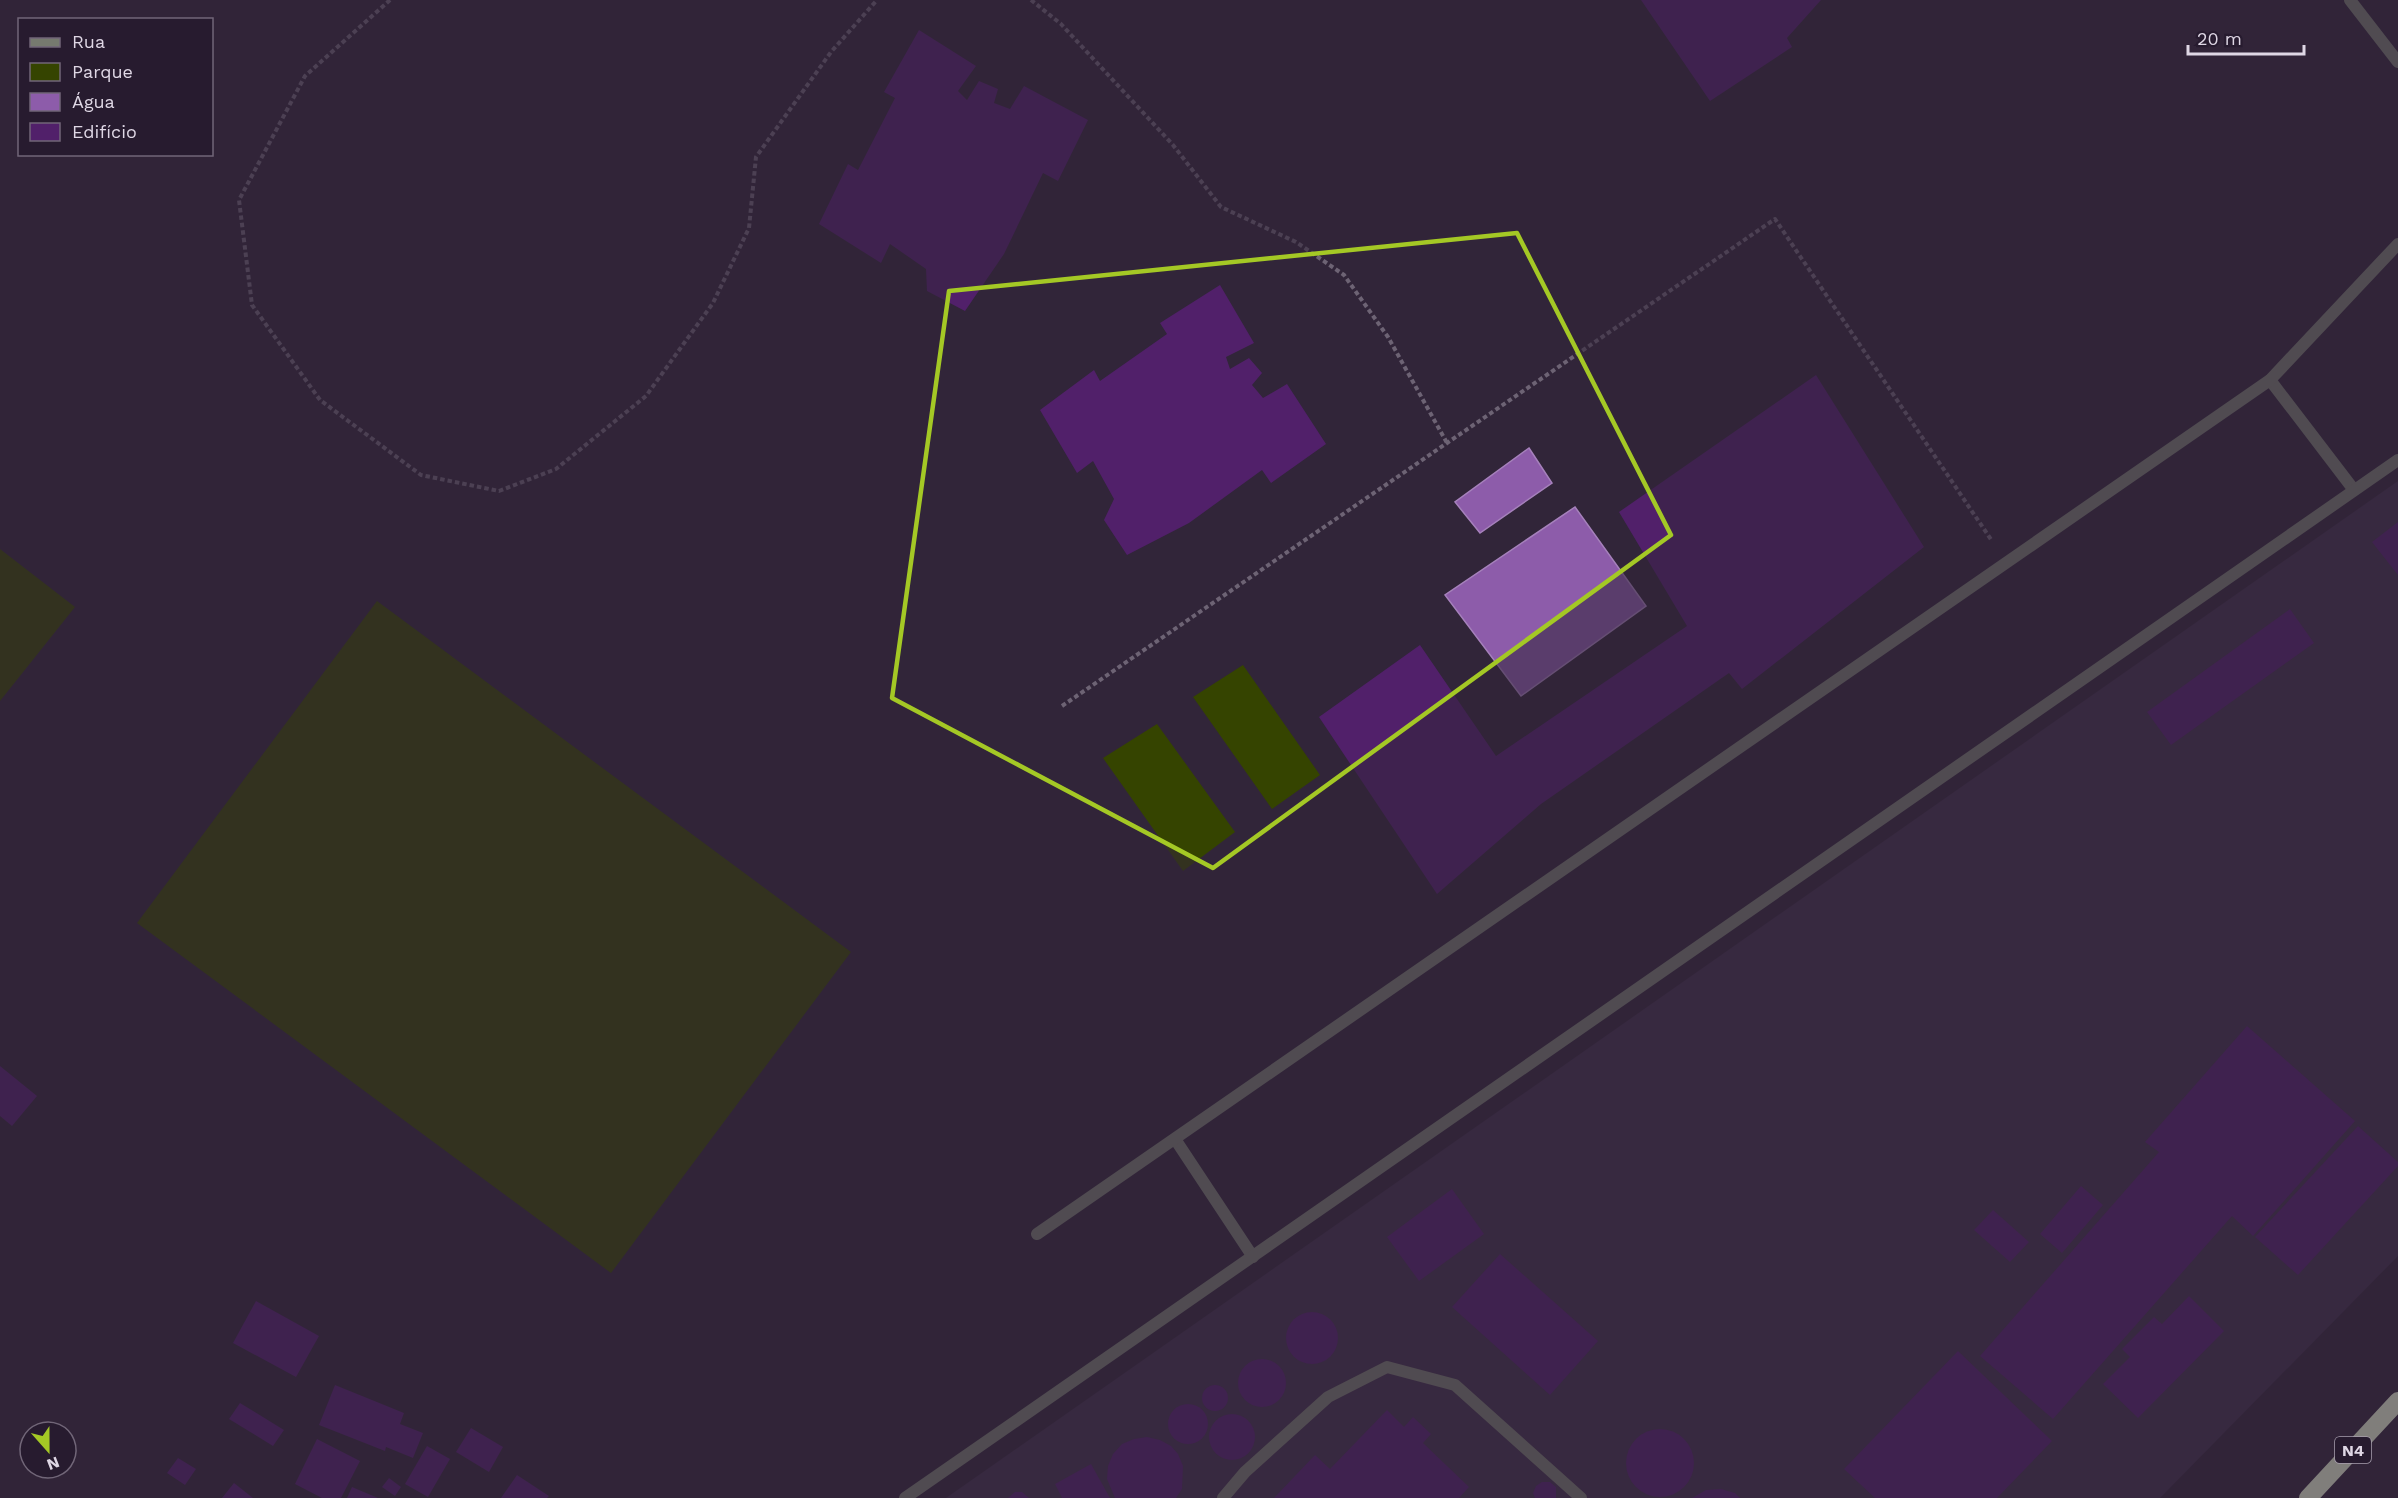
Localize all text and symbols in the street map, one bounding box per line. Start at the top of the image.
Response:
legend [18,18,213,156]
scale bar [2188,18,2304,56]
text: 20 m [2197,28,2242,49]
text: Rua [72,31,105,52]
text: Parque [72,61,133,82]
text: Água [72,91,115,112]
text: Edifício [72,121,137,142]
north arrow [18,1420,78,1480]
road number: N4 [2335,1437,2371,1463]
text: N [44,1453,62,1475]

